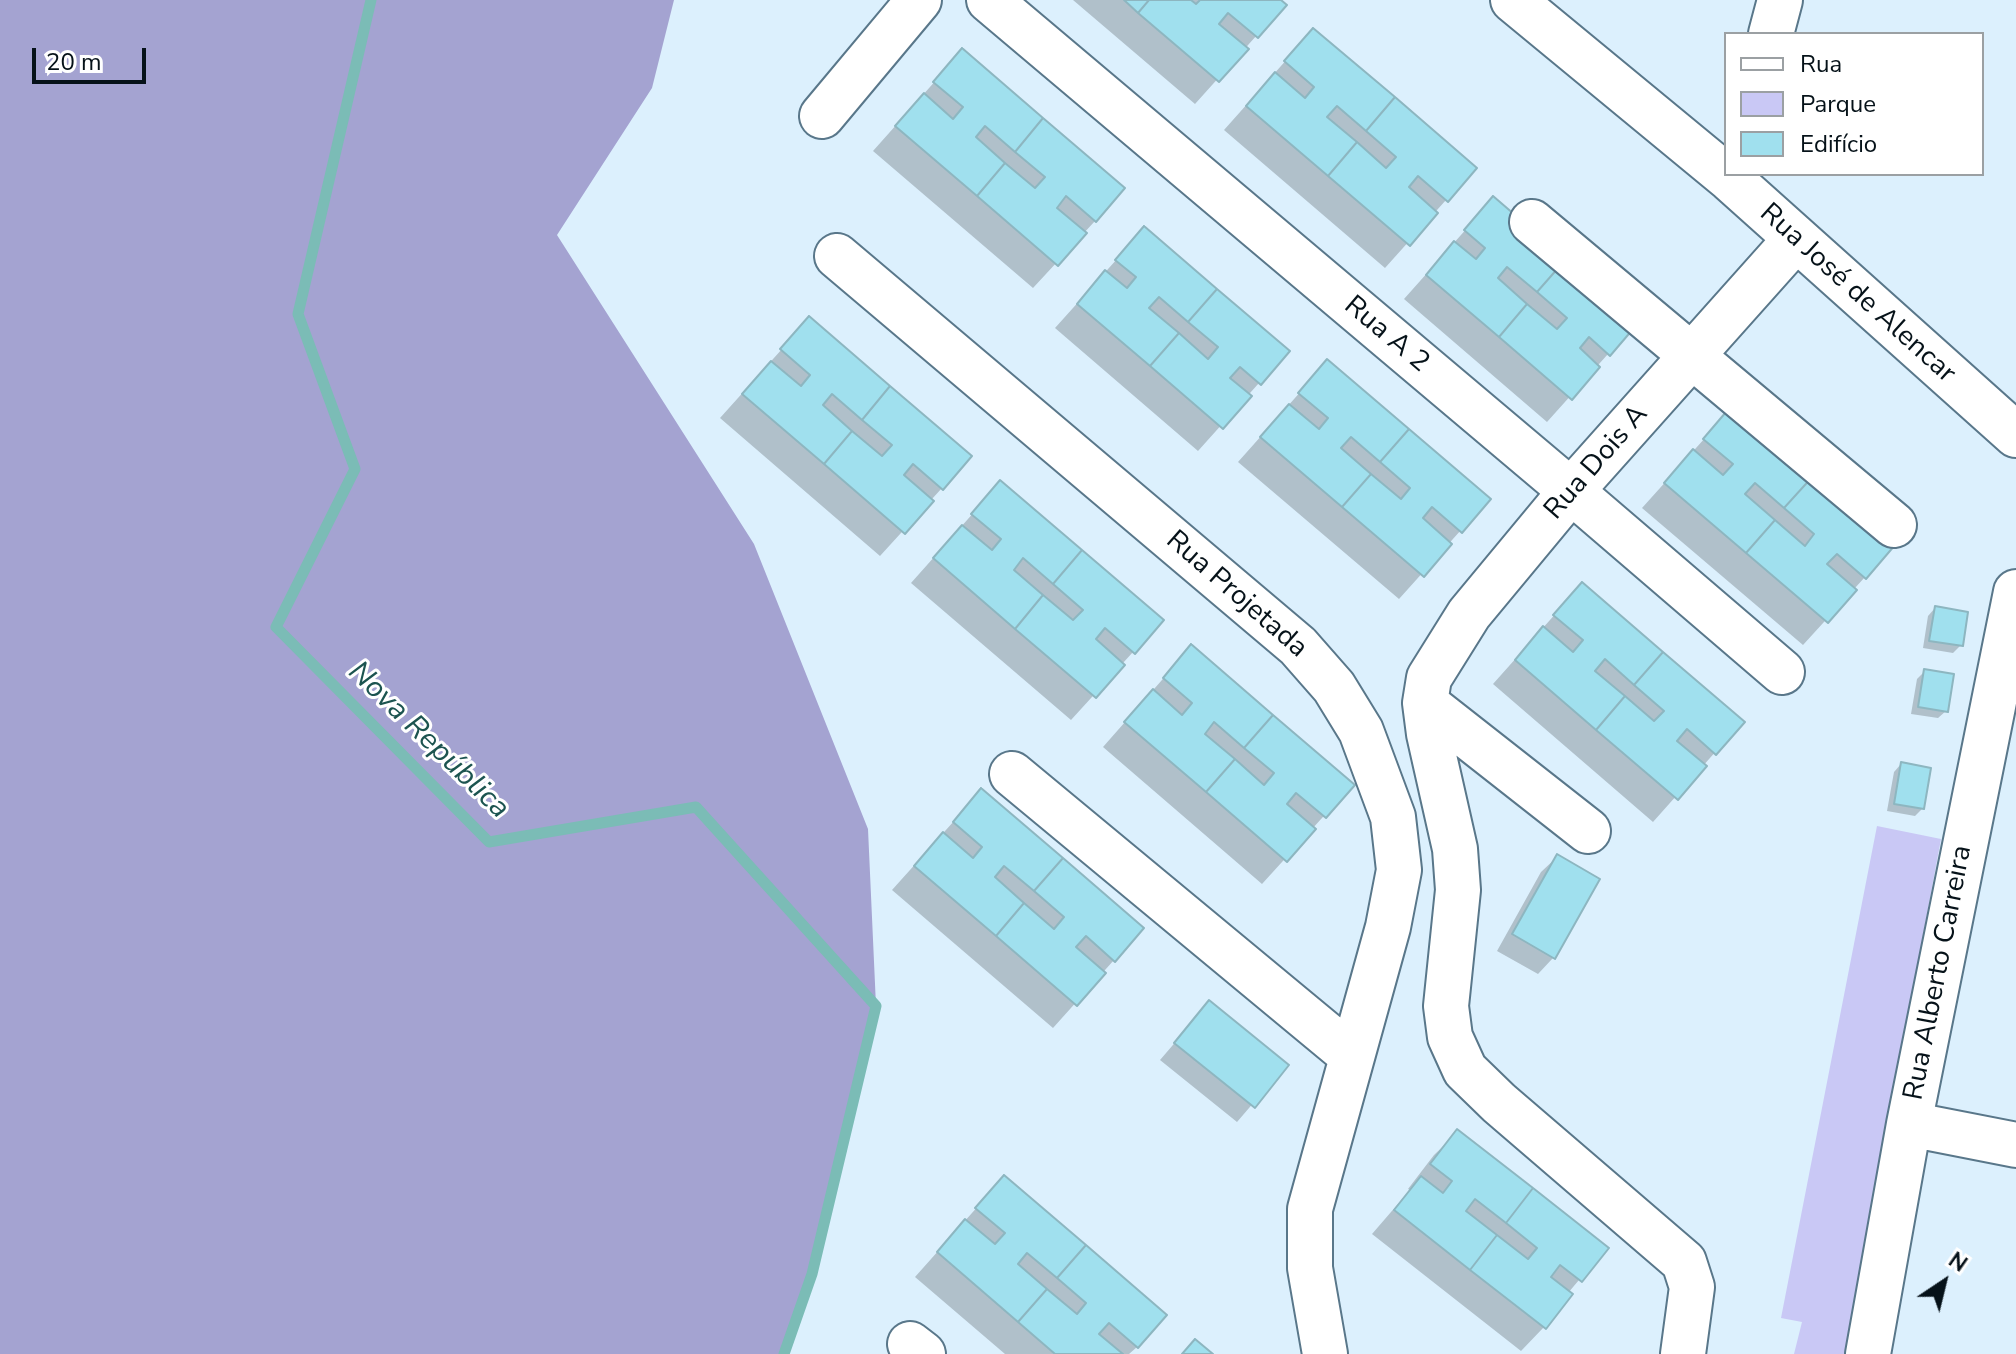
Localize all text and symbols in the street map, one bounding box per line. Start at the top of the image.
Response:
scale bar [36,32,150,82]
legend [1724,32,1984,176]
text: 20 m [46,46,102,78]
text: Rua [1800,48,1842,80]
text: Parque [1800,88,1876,120]
text: Edifício [1800,128,1877,160]
street label: Rua José de Alencar [1752,197,1962,391]
street label: Rua A 2 [1337,290,1435,380]
street label: Rua Dois A [1538,399,1656,527]
street label: Rua Projetada [1158,524,1314,666]
water label: Nova República [340,655,516,827]
street label: Rua Alberto Carreira [1898,843,1980,1103]
north arrow [1904,1242,1984,1322]
text: N [1942,1245,1973,1279]

